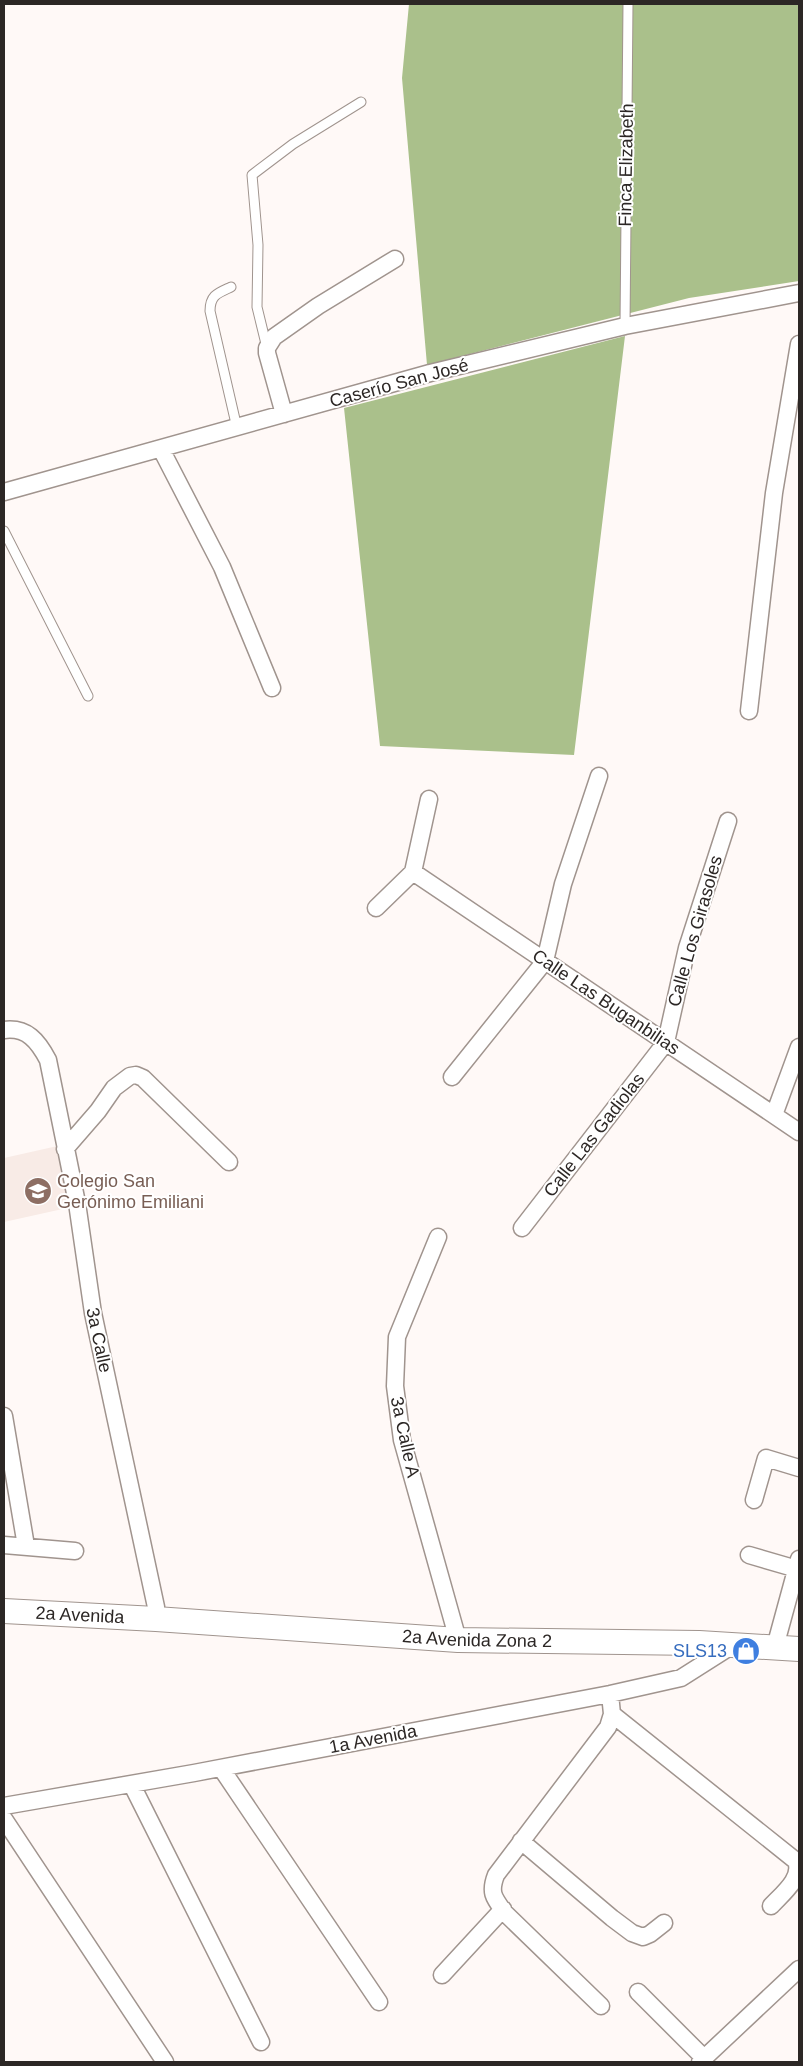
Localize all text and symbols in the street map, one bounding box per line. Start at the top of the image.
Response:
street label: Finca Elizabeth [615,103,637,227]
street label: Caserío San José [327,355,471,411]
street label: Calle Los Girasoles [664,853,726,1009]
street label: Calle Las Buganbilias [529,945,683,1059]
street label: Calle Las Gadiolas [540,1069,648,1201]
place label: Colegio San Gerónimo Emiliani [57,1171,204,1212]
school or university icon: Colegio San Gerónimo Emiliani [23,1176,53,1206]
street label: 3a Calle [82,1306,116,1374]
street label: 3a Calle A [387,1395,423,1479]
street label: 2a Avenida [35,1603,126,1627]
street label: 2a Avenida Zona 2 [402,1626,552,1651]
shop icon: SLS13 [731,1636,761,1666]
place label: SLS13 [673,1641,727,1661]
street label: 1a Avenida [328,1721,419,1757]

